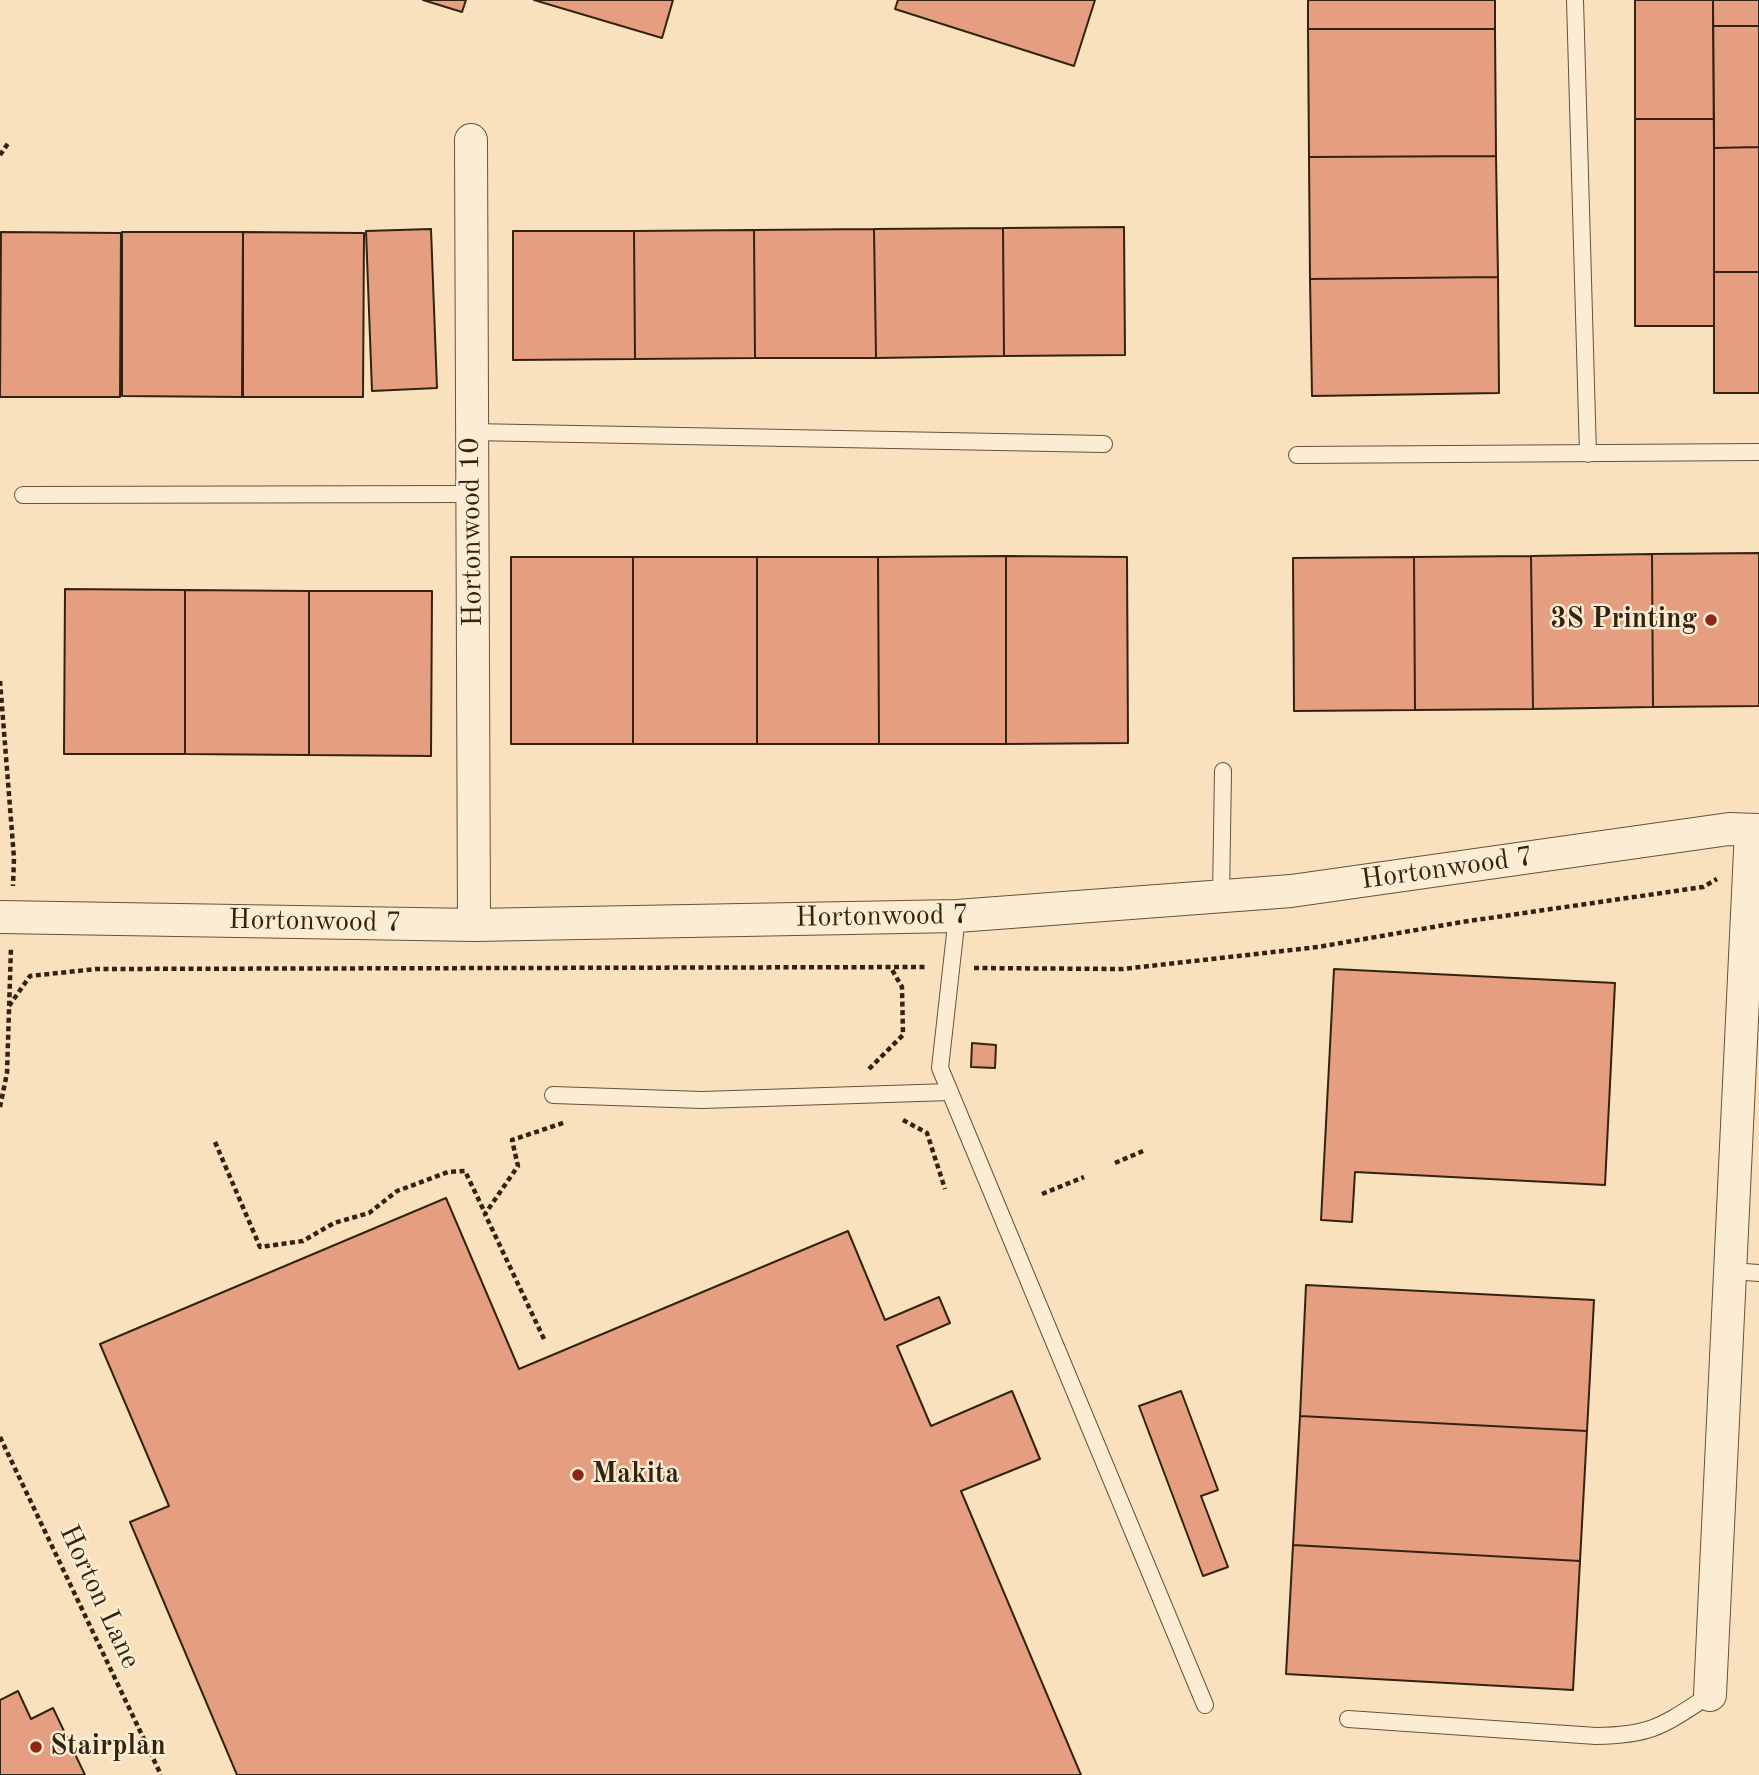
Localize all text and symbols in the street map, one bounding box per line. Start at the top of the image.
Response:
street label: Hortonwood 10 [454,437,490,627]
place label: 3S Printing [1550,603,1697,637]
marker: 3S Printing [1703,612,1719,628]
street label: Hortonwood 7 [1359,840,1535,898]
street label: Hortonwood 7 [795,899,969,935]
street label: Hortonwood 7 [228,904,402,940]
place label: Makita [592,1458,680,1492]
marker: Makita [570,1467,586,1483]
street label: Horton Lane [51,1520,147,1674]
place label: Stairplan [50,1730,166,1764]
marker: Stairplan [28,1739,44,1755]

